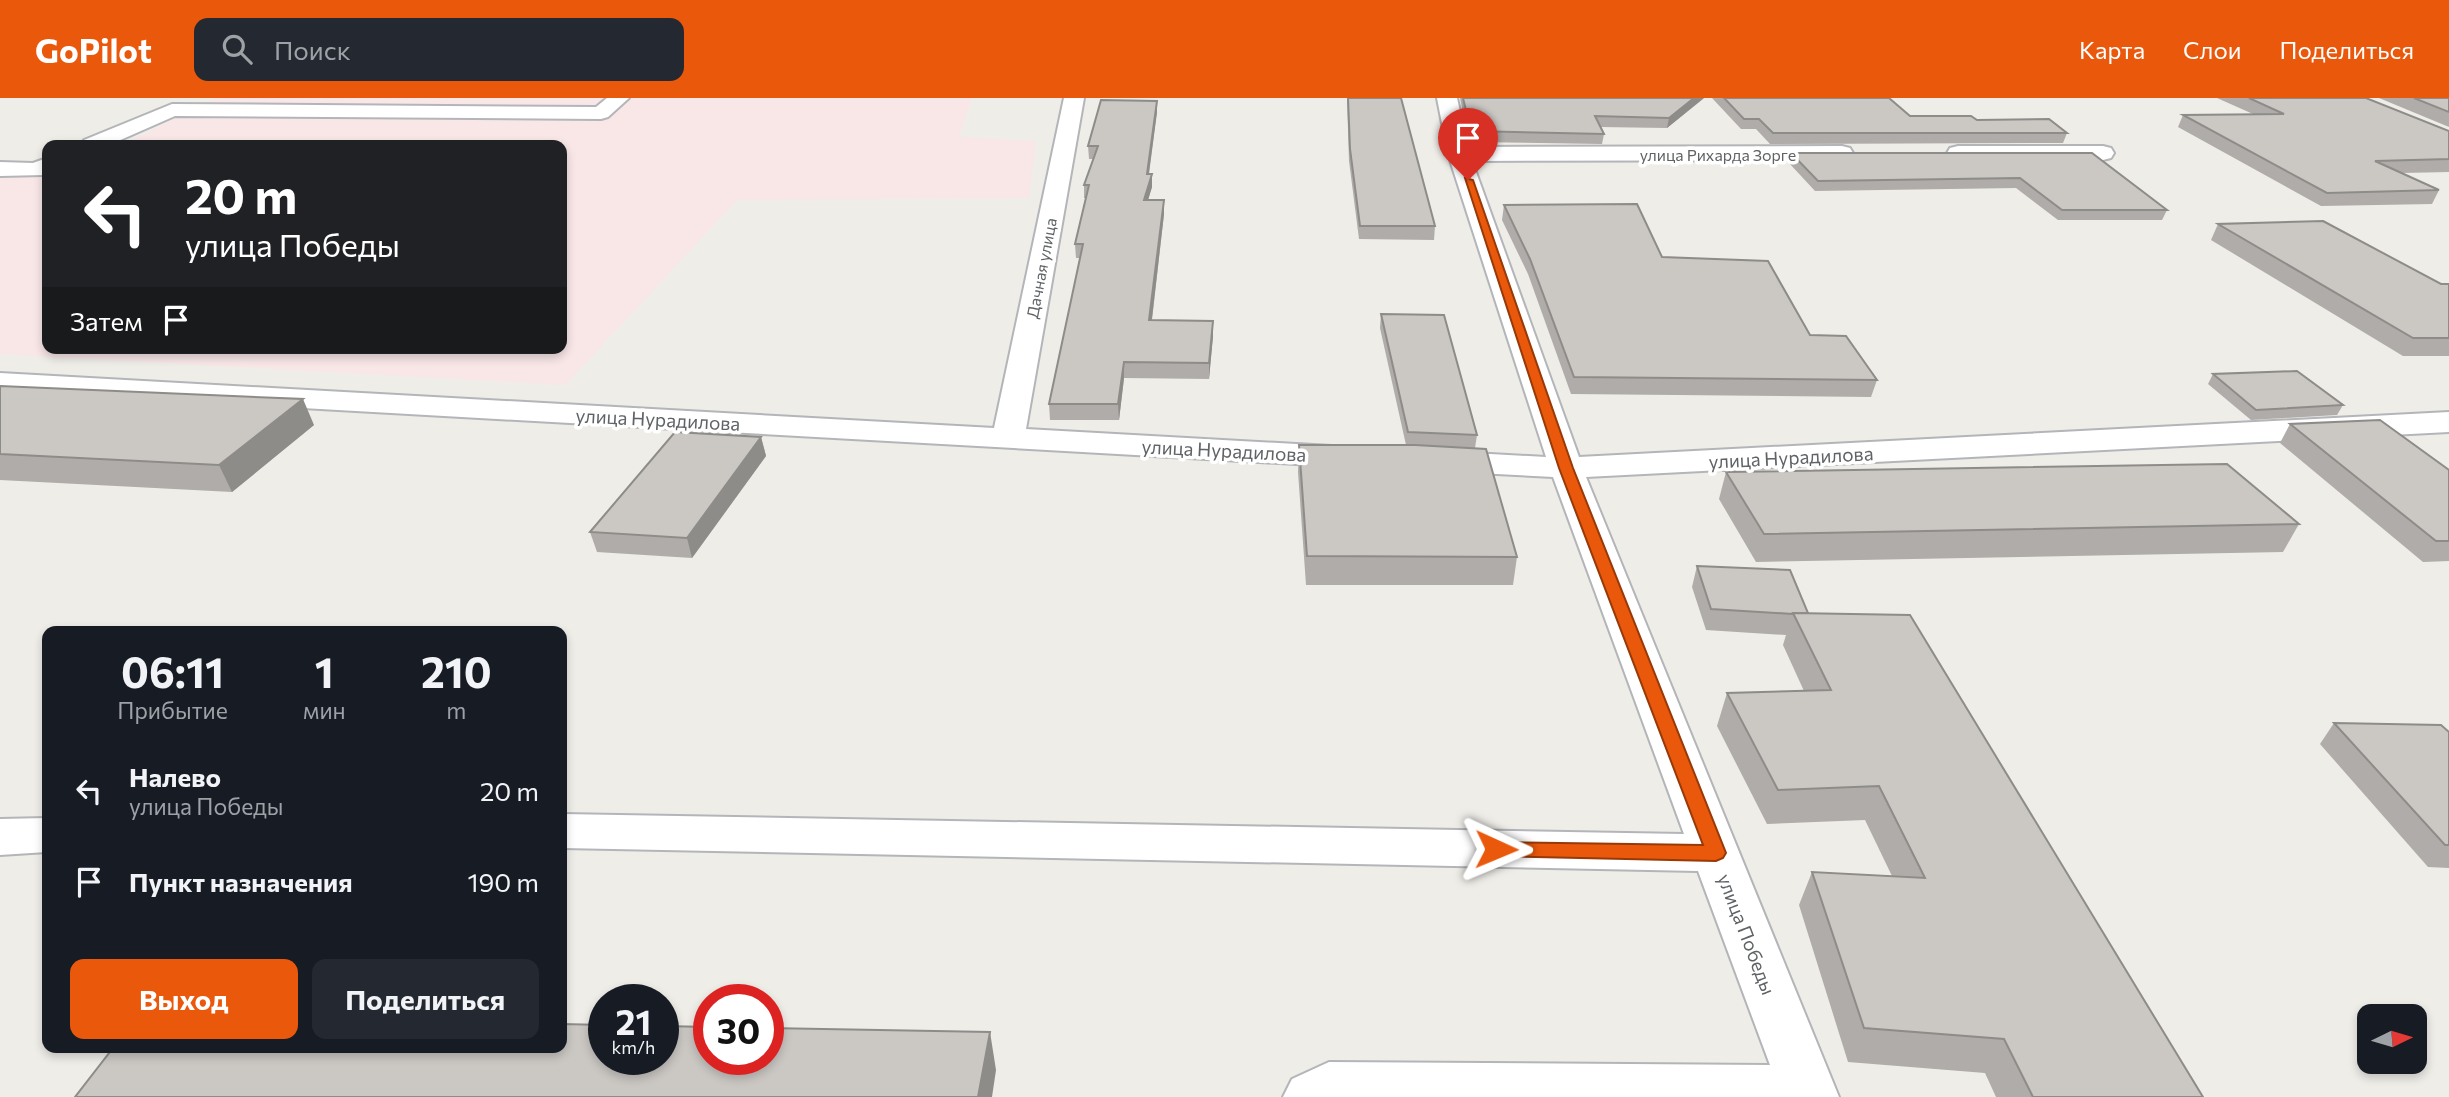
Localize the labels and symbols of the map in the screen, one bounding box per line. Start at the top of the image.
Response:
pin [1438,108,1498,180]
street label: улица Рихарда Зорге [1640,145,1796,164]
street label: Дачная улица [1022,216,1060,320]
street label: улица Нурадилова [575,403,741,435]
street label: улица Нурадилова [1141,434,1307,466]
street label: улица Нурадилова [1708,441,1874,473]
position arrow [1459,812,1533,886]
street label: улица Победы [1713,870,1781,998]
speed limit sign: 30 [693,984,784,1075]
north arrow [2357,1004,2427,1074]

